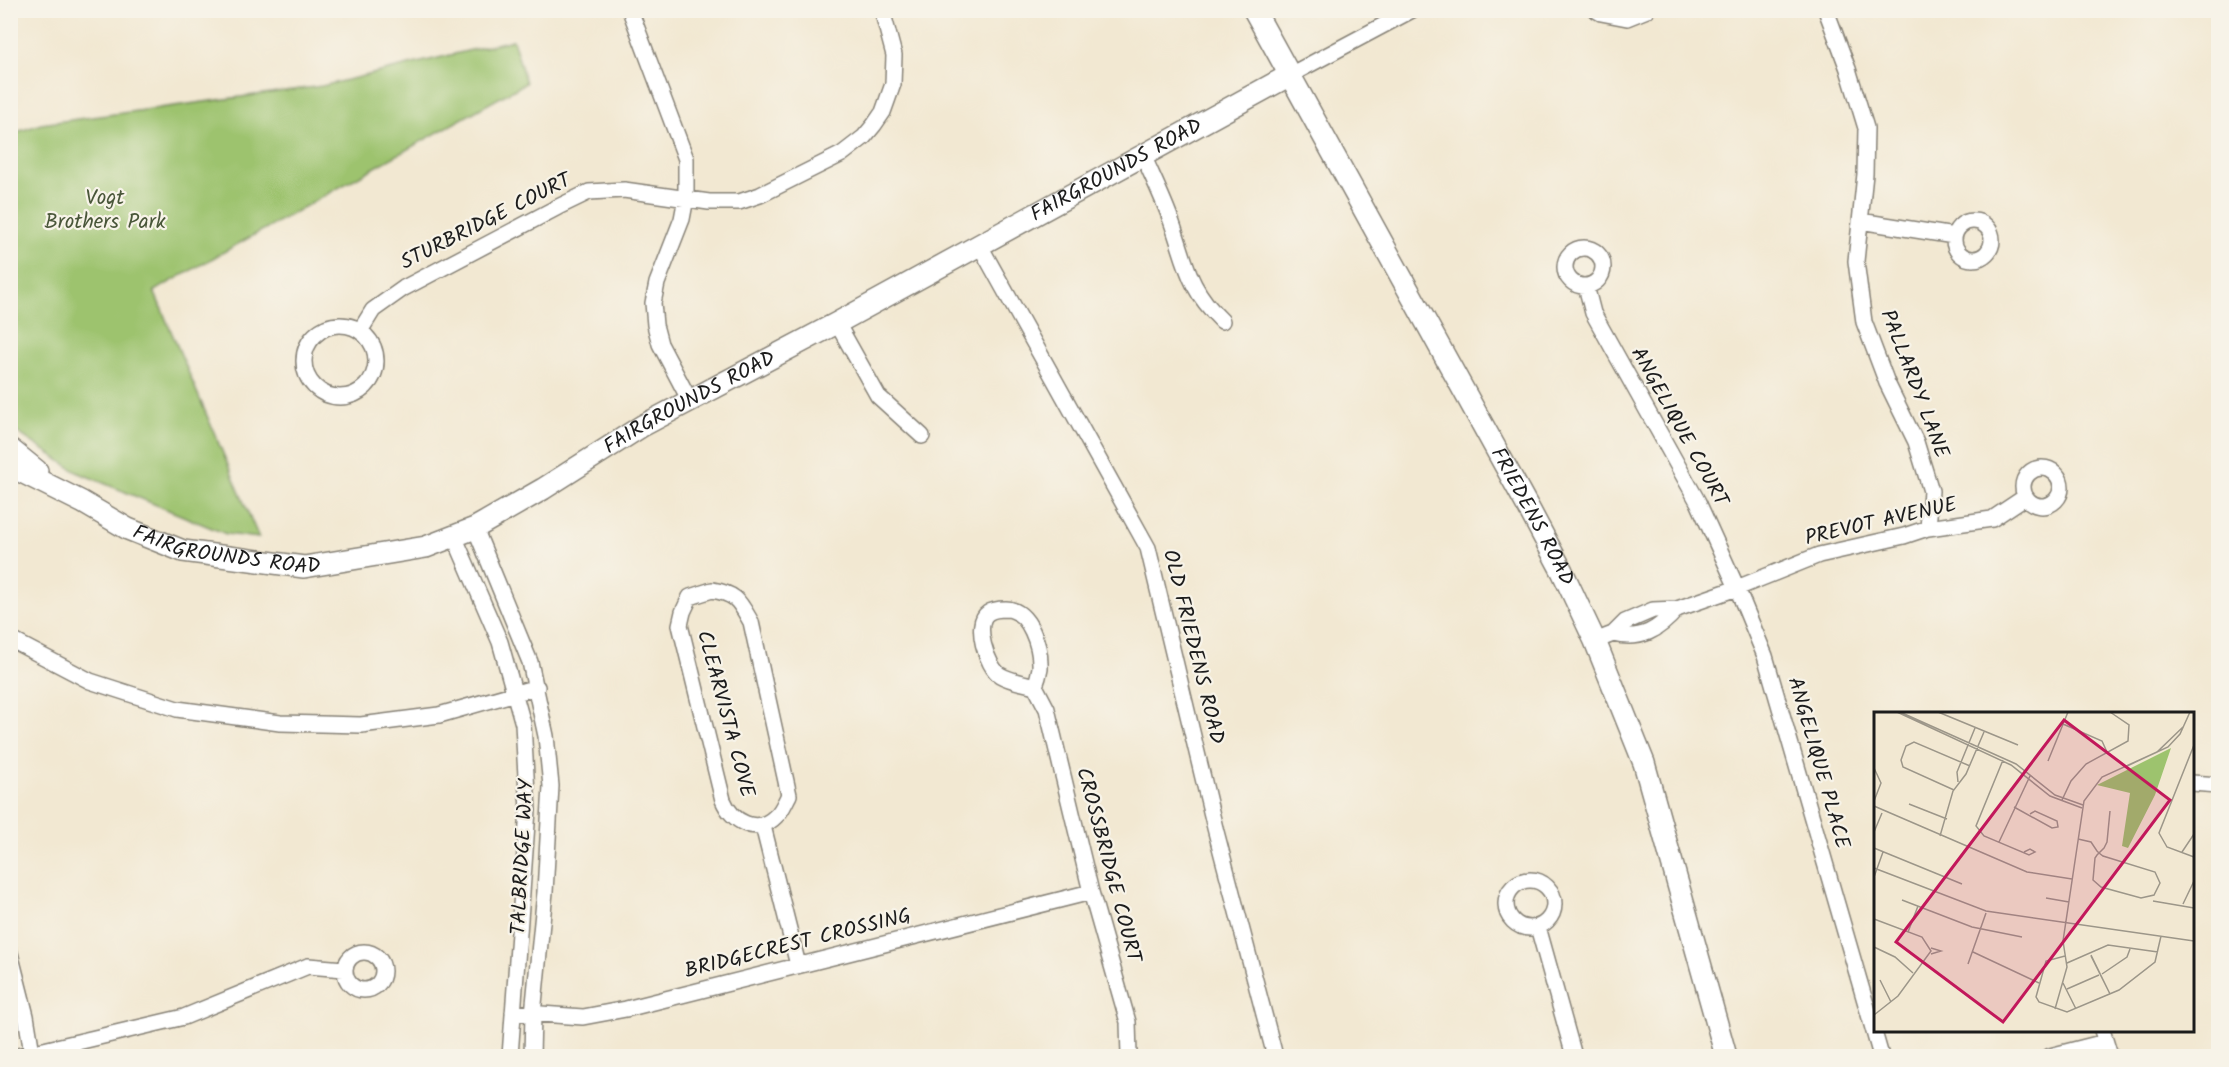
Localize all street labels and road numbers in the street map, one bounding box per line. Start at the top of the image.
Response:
street label: FAIRGROUNDS ROAD [1024,110,1208,231]
street label: STURBRIDGE COURT [395,164,579,279]
street label: PALLARDY LANE [1870,305,1958,464]
street label: ANGELIQUE COURT [1621,341,1738,515]
street label: FAIRGROUNDS ROAD [597,342,781,463]
street label: FRIEDENS ROAD [1482,441,1583,591]
street label: PREVOT AVENUE [1802,488,1961,556]
street label: FAIRGROUNDS ROAD [128,516,323,584]
street label: OLD FRIEDENS ROAD [1153,546,1233,748]
street label: CLEARVISTA COVE [687,627,763,802]
street label: ANGELIQUE PLACE [1778,673,1858,853]
street label: CROSSBRIDGE COURT [1066,764,1150,968]
street label: TALBRIDGE WAY [502,777,544,936]
street label: BRIDGECREST CROSSING [681,900,915,988]

